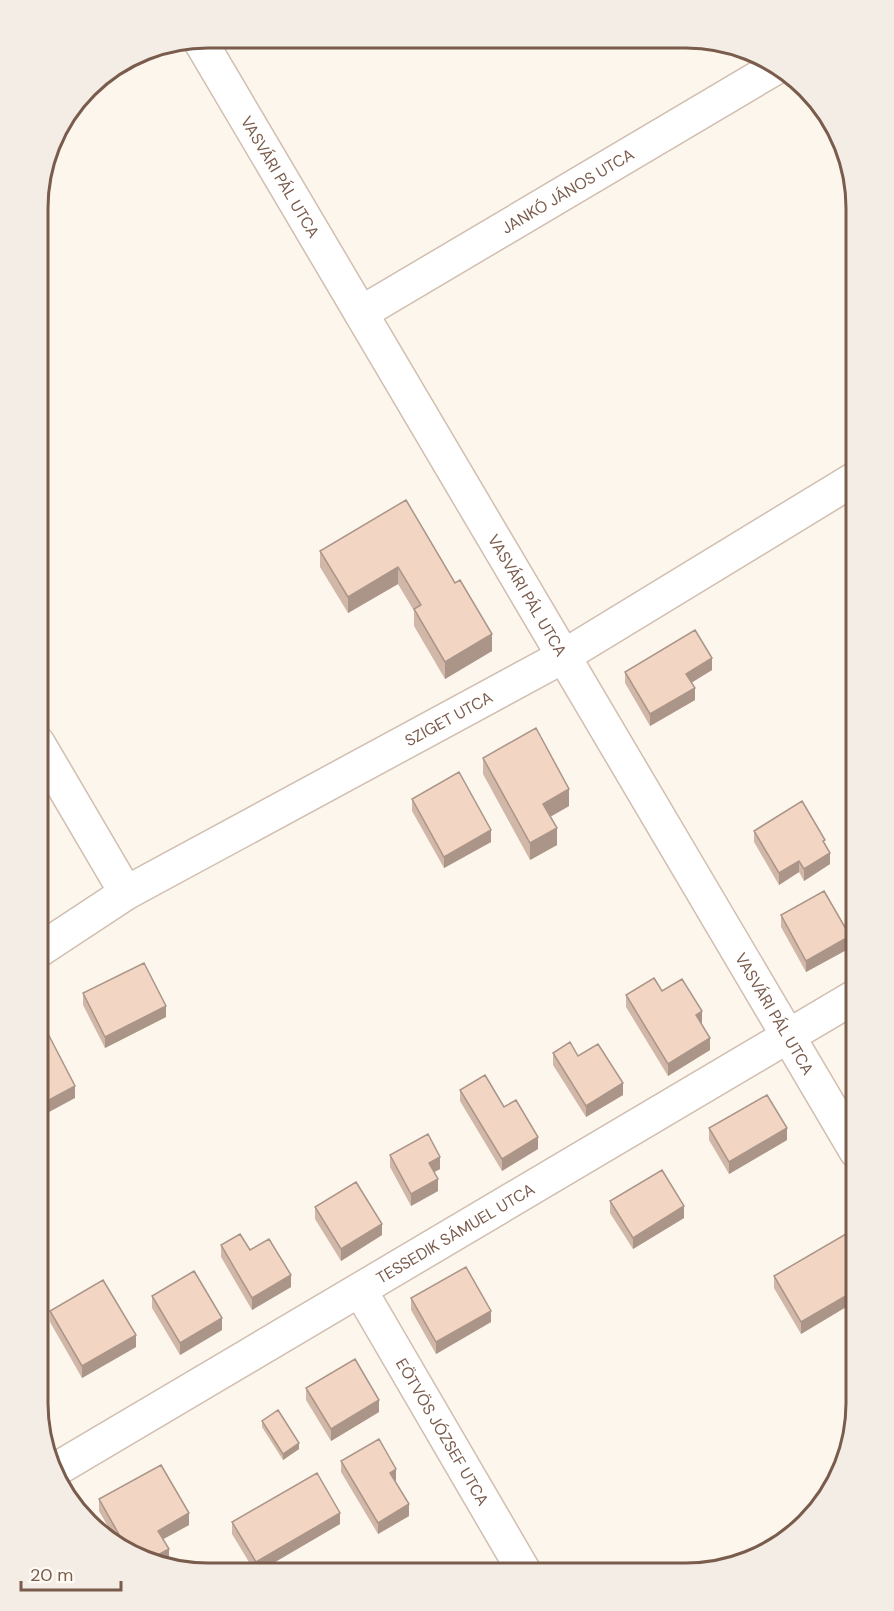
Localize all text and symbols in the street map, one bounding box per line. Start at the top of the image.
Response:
street label: VASVÁRI PÁL UTCA [236,112,325,242]
street label: JANKÓ JÁNOS UTCA [497,143,638,238]
street label: VASVÁRI PÁL UTCA [483,530,572,660]
street label: SZIGET UTCA [401,686,496,751]
street label: VASVÁRI PÁL UTCA [731,949,819,1079]
street label: TESSEDIK SÁMUEL UTCA [372,1178,538,1288]
street label: EÖTVÖS JÓZSEF UTCA [391,1354,494,1509]
scale bar [21,1554,122,1592]
text: 20 m [30,1563,73,1587]

